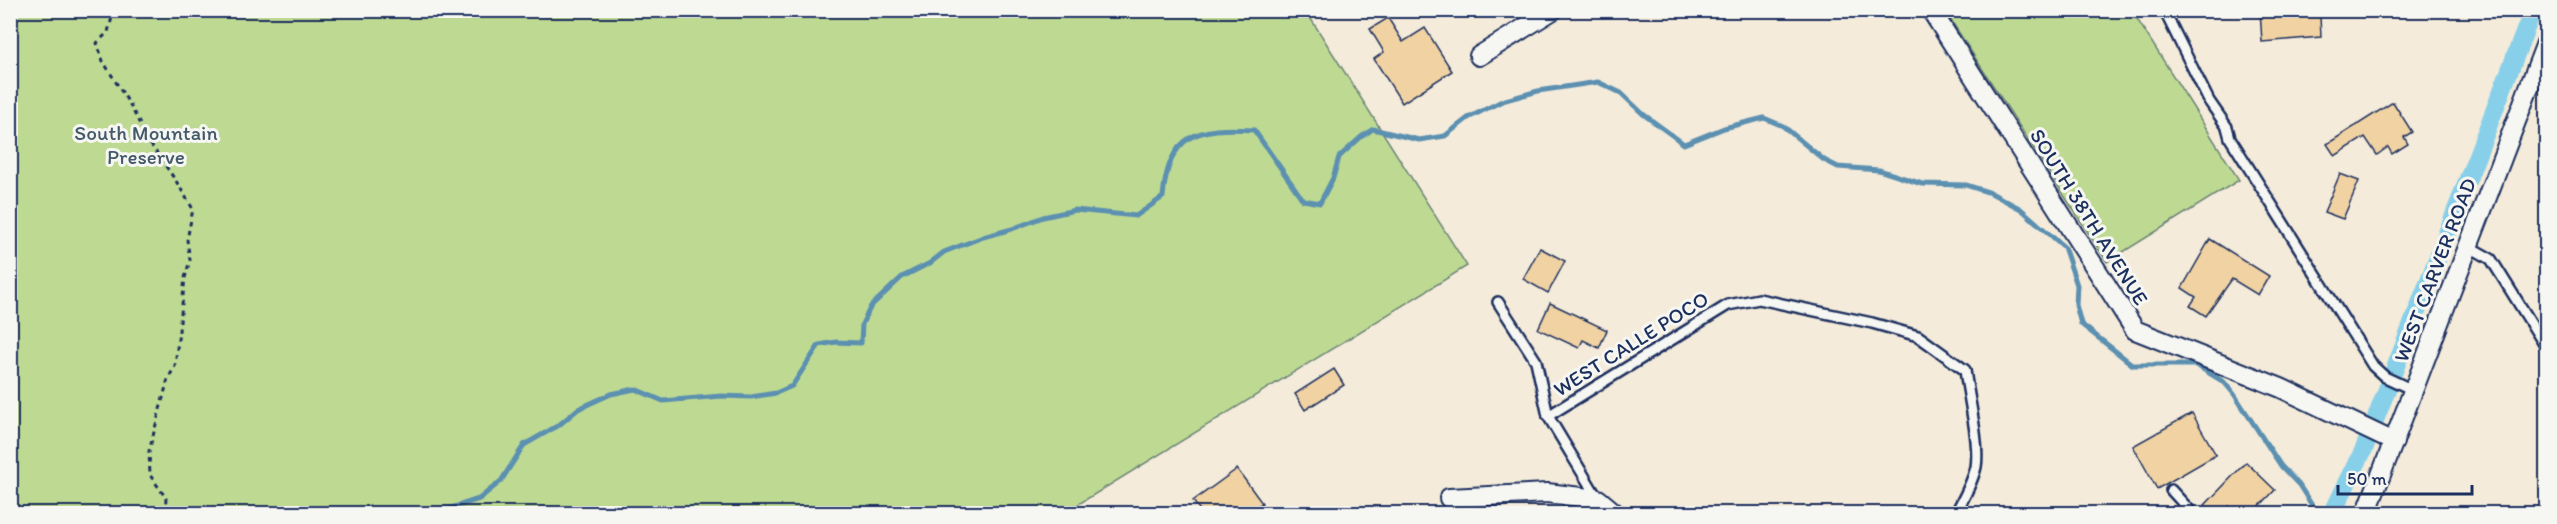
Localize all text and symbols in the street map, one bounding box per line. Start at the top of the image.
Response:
park label: South Mountain Preserve [74,120,218,169]
street label: SOUTH 38TH AVENUE [2025,124,2154,310]
street label: WEST CARVER ROAD [2388,174,2481,365]
street label: WEST CALLE POCO [1549,286,1713,401]
scale bar [2338,458,2472,496]
text: 50 m [2347,468,2387,490]

